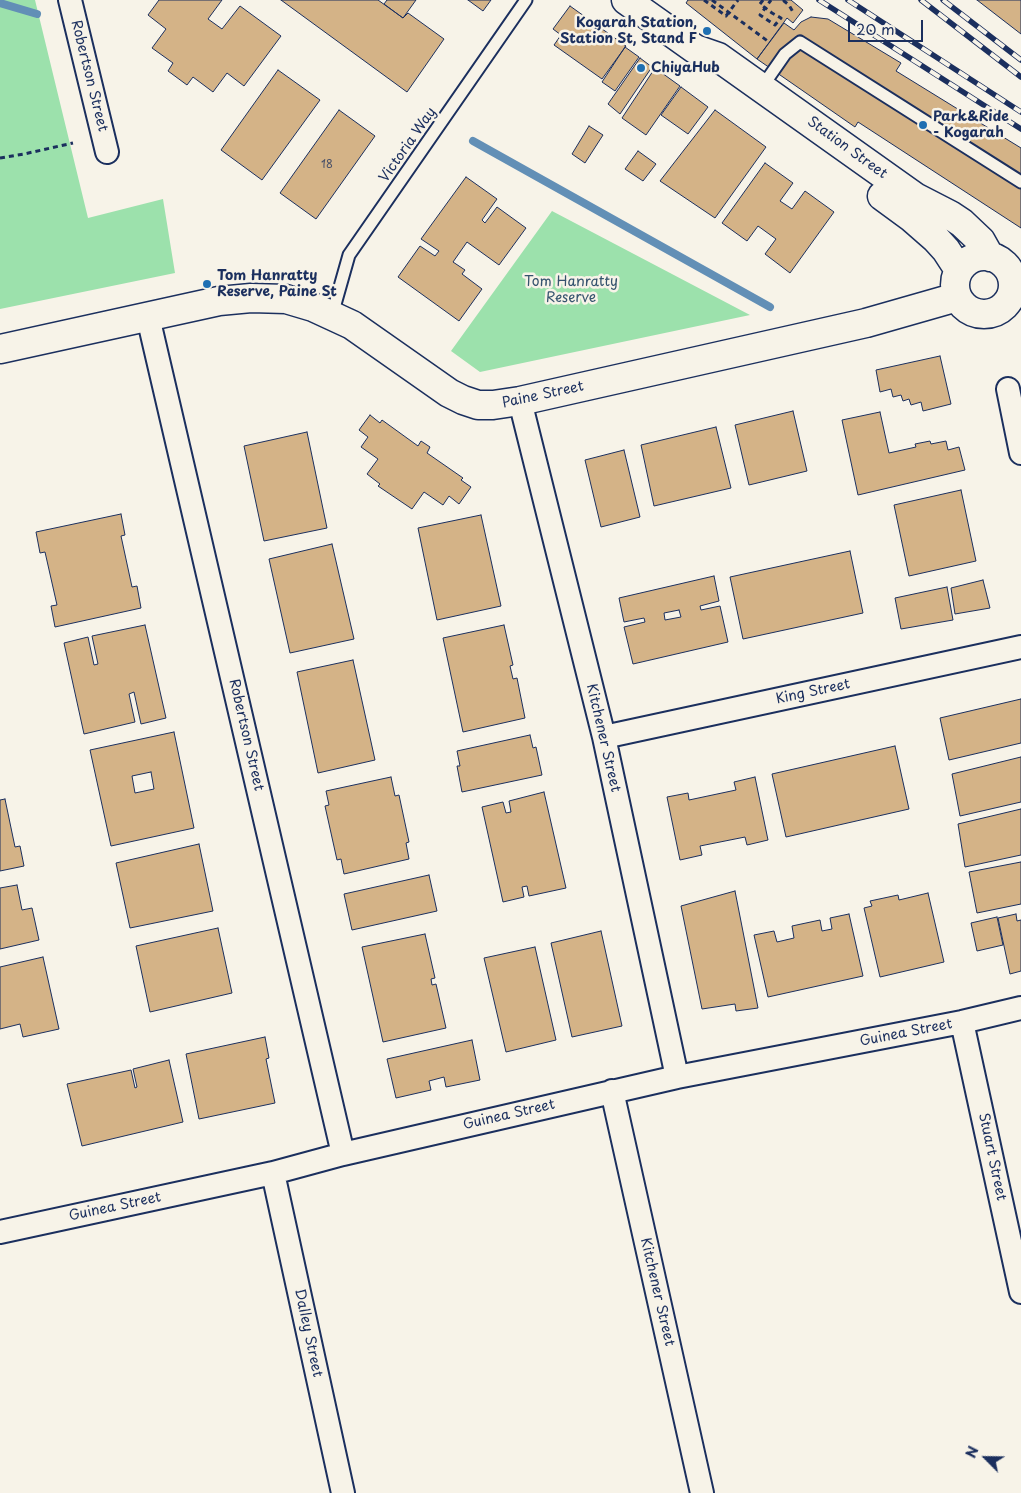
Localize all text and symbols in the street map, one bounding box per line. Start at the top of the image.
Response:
scale bar [851,10,926,42]
place label: Kogarah Station, Station St, Stand F [560,15,697,48]
text: 20 m [856,17,895,40]
street label: Robertson Street [67,19,111,133]
marker: Kogarah Station, Station St, Stand F [701,25,713,37]
place label: ChiyaHub [651,60,720,76]
marker: ChiyaHub [635,62,647,74]
street label: Victoria Way [376,104,440,186]
place label: Park&Ride - Kogarah [933,109,1009,142]
street label: Station Street [804,113,890,183]
marker: Park&Ride - Kogarah [917,119,929,131]
house number: 18 [321,158,333,172]
place label: Tom Hanratty Reserve, Paine St [217,268,337,300]
park label: Tom Hanratty Reserve [524,274,618,306]
marker: Tom Hanratty Reserve, Paine St [201,278,213,290]
street label: Paine Street [501,378,585,412]
street label: King Street [774,676,852,708]
street label: Robertson Street [225,677,267,793]
street label: Kitchener Street [582,682,624,794]
street label: Guinea Street [858,1016,954,1050]
street label: Guinea Street [461,1096,557,1134]
street label: Stuart Street [975,1112,1009,1202]
street label: Guinea Street [67,1189,163,1225]
street label: Kitchener Street [636,1236,678,1348]
street label: Dalley Street [290,1287,326,1379]
north arrow [961,1433,1011,1483]
text: N [960,1443,984,1461]

